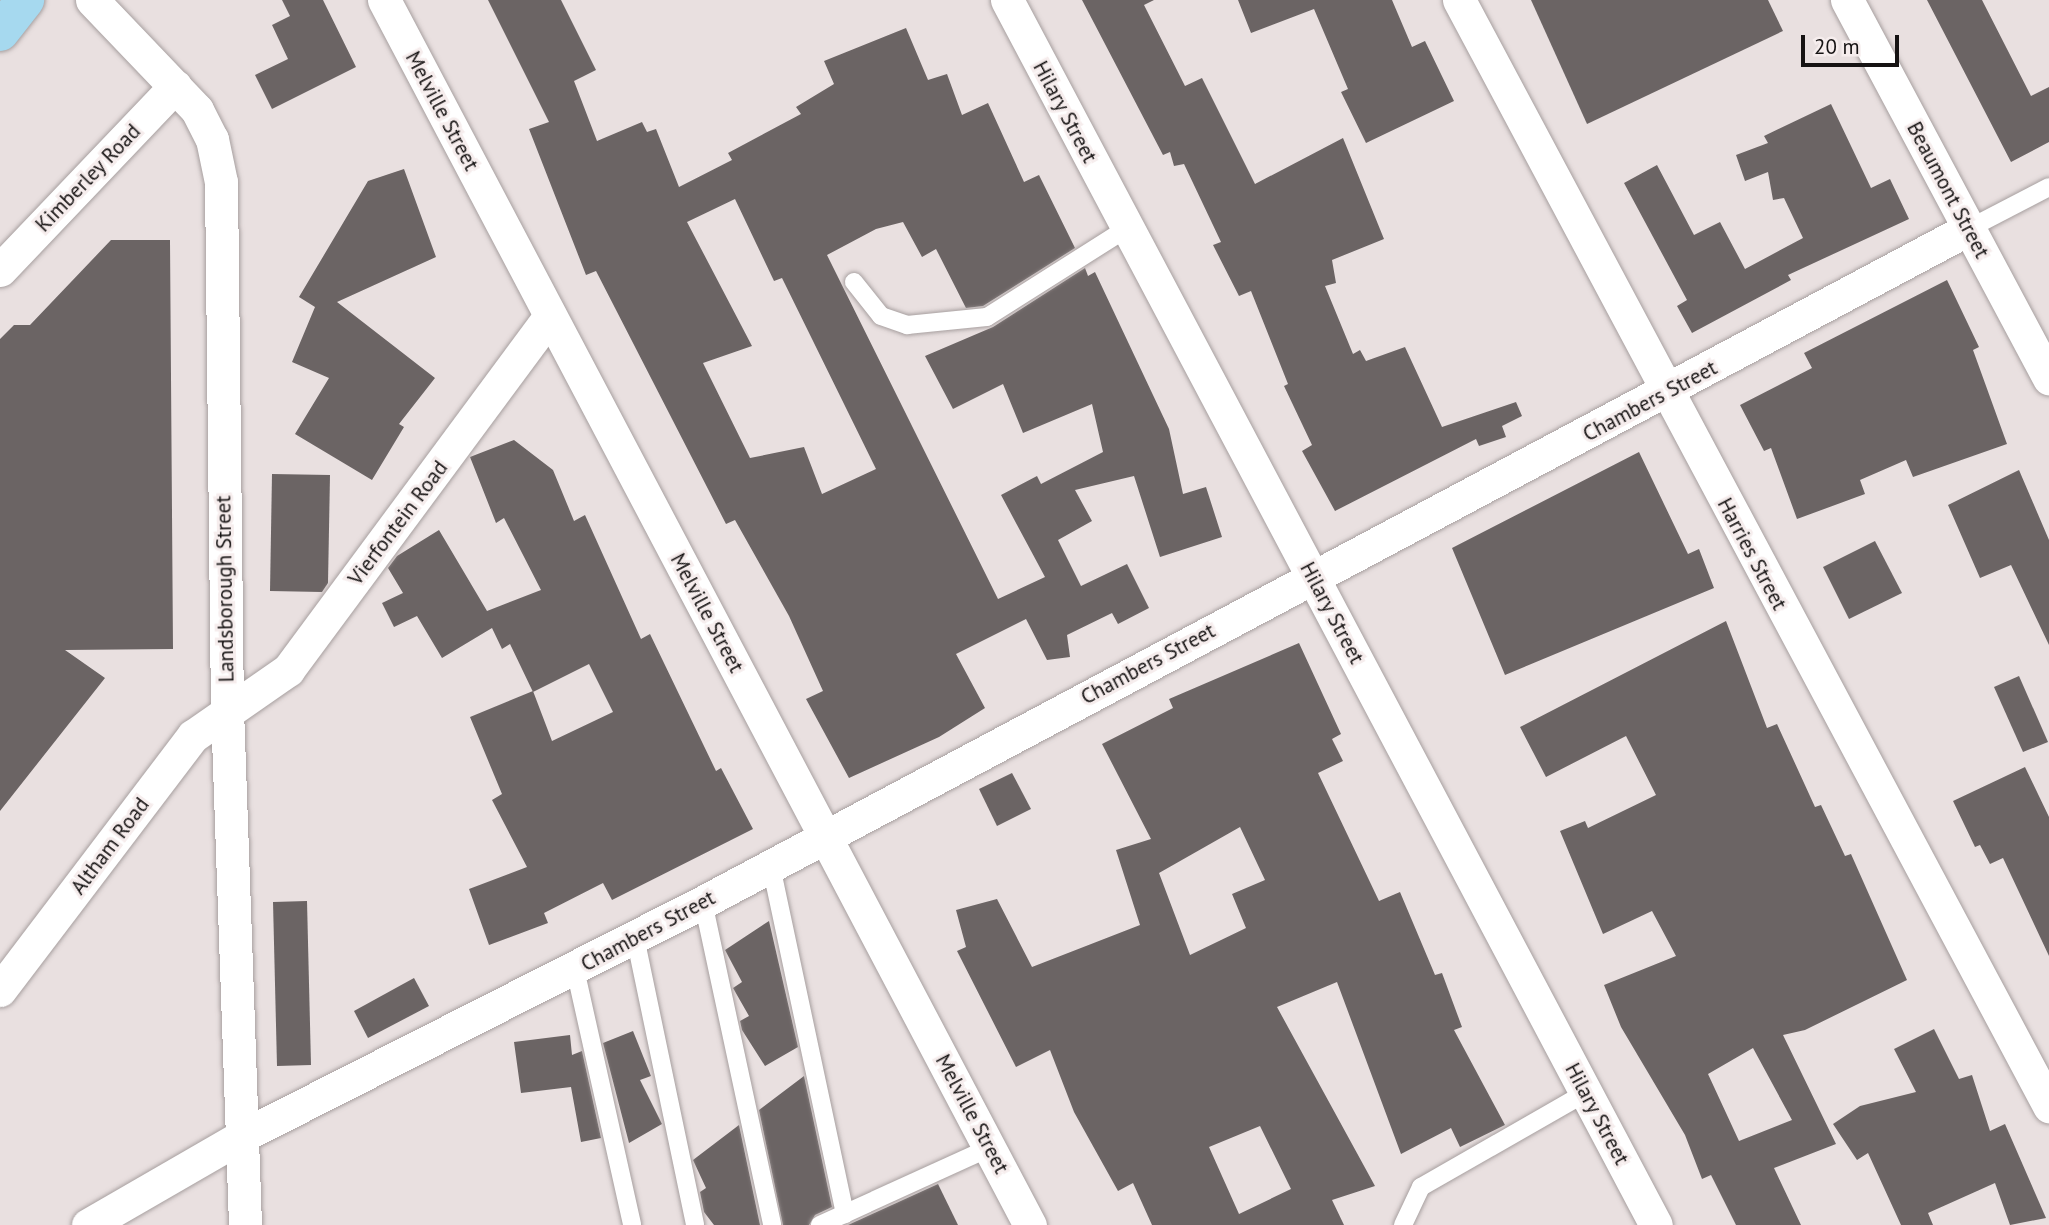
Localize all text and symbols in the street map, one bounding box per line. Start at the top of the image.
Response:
scale bar [1804,21,1902,65]
text: 20 m [1814,33,1860,60]
street label: Melville Street [400,47,484,175]
street label: Hilary Street [1027,56,1103,168]
street label: Beaumont Street [1901,118,1995,262]
street label: Kimberley Road [30,119,146,237]
street label: Chambers Street [1579,355,1721,447]
street label: Vierfontein Road [343,456,453,590]
street label: Harries Street [1712,494,1792,614]
street label: Landsborough Street [211,495,239,683]
street label: Melville Street [665,549,749,677]
street label: Hilary Street [1294,557,1370,669]
street label: Chambers Street [1077,618,1219,710]
street label: Altham Road [65,793,155,899]
street label: Chambers Street [577,885,719,977]
street label: Melville Street [930,1050,1014,1178]
street label: Hilary Street [1559,1058,1635,1170]

